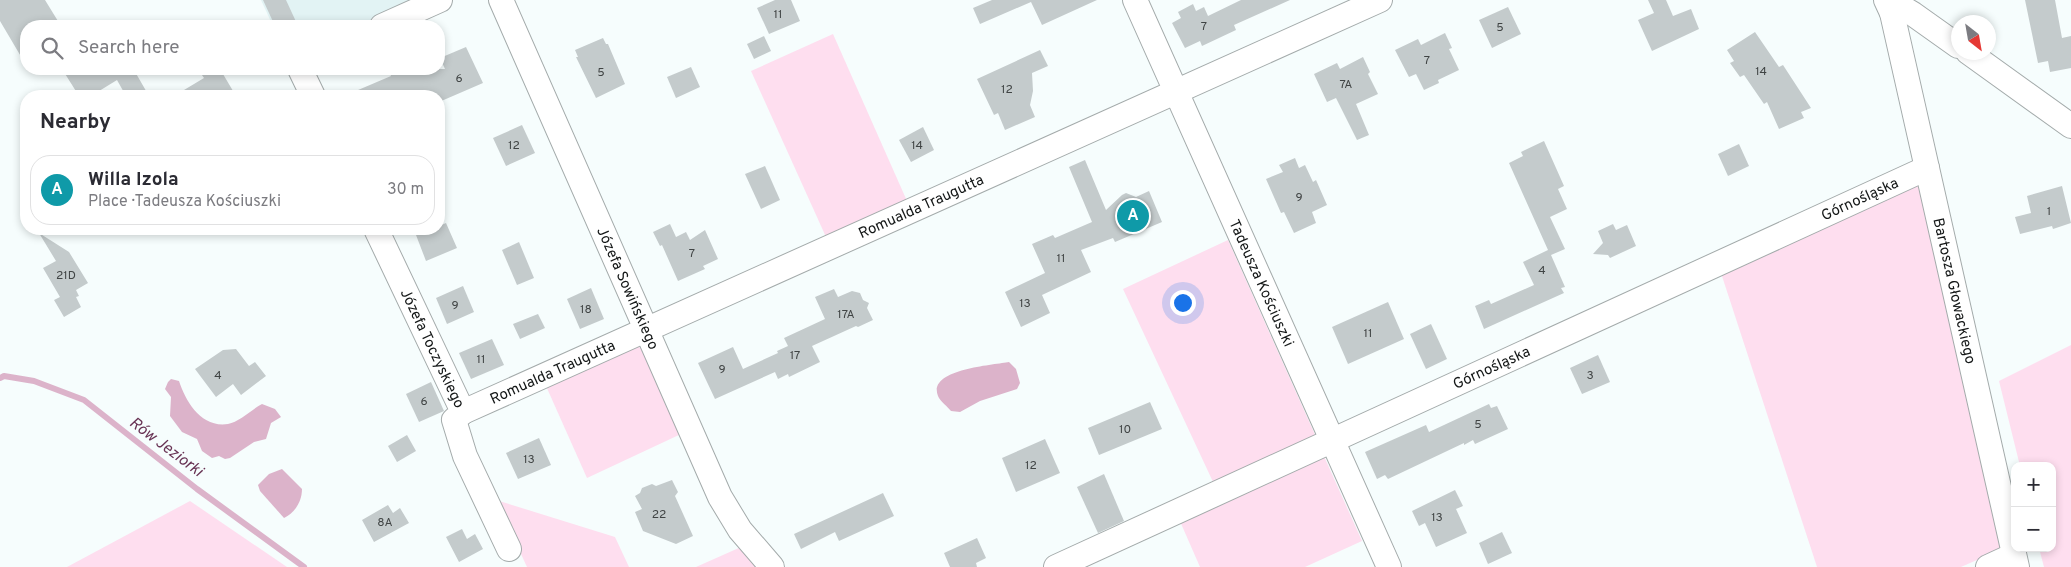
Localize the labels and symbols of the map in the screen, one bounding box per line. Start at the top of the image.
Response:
house number: 11 [774,7,782,23]
north arrow [1951,15,1996,60]
house number: 7 [1201,19,1207,35]
house number: 5 [1496,20,1504,36]
house number: 7 [1424,53,1430,69]
house number: 14 [1755,64,1767,80]
house number: 5 [597,65,605,81]
house number: 6 [455,71,463,87]
house number: 7A [1339,77,1353,93]
house number: 12 [1001,82,1013,98]
house number: 12 [508,138,520,154]
house number: 14 [911,138,923,154]
street label: Romualda Traugutta [856,171,987,244]
street label: Górnośląska [1819,174,1902,226]
house number: 9 [1295,190,1303,206]
pin: A [1117,197,1149,235]
house number: 1 [2047,204,2051,220]
street label: Bartosza Głowackiego [1927,216,1979,366]
street label: Tadeusza Kościuszki [1224,217,1297,350]
street label: Józefa Sowińskiego [591,225,662,353]
house number: 7 [689,246,695,262]
house number: 11 [1057,251,1065,267]
house number: 4 [1538,263,1546,279]
house number: 21D [56,268,76,284]
street label: Józefa Toczyskiego [395,286,468,412]
your location [1170,290,1196,316]
house number: 13 [1019,296,1031,312]
house number: 9 [451,298,459,314]
house number: 18 [580,302,592,318]
house number: 17A [837,307,855,323]
house number: 11 [1364,326,1372,342]
street label: Romualda Traugutta [487,337,619,410]
street label: Górnośląska [1450,343,1534,395]
house number: 17 [790,348,800,364]
house number: 11 [477,352,485,368]
house number: 9 [718,362,726,378]
house number: 4 [214,368,222,384]
house number: 3 [1586,368,1594,384]
house number: 6 [420,394,428,410]
water label: Rów Jeziorki [125,413,208,483]
house number: 5 [1474,417,1482,433]
house number: 10 [1119,422,1131,438]
house number: 13 [523,452,535,468]
house number: 12 [1025,458,1037,474]
house number: 22 [652,507,666,523]
house number: 13 [1431,510,1443,526]
house number: 8A [377,515,393,531]

